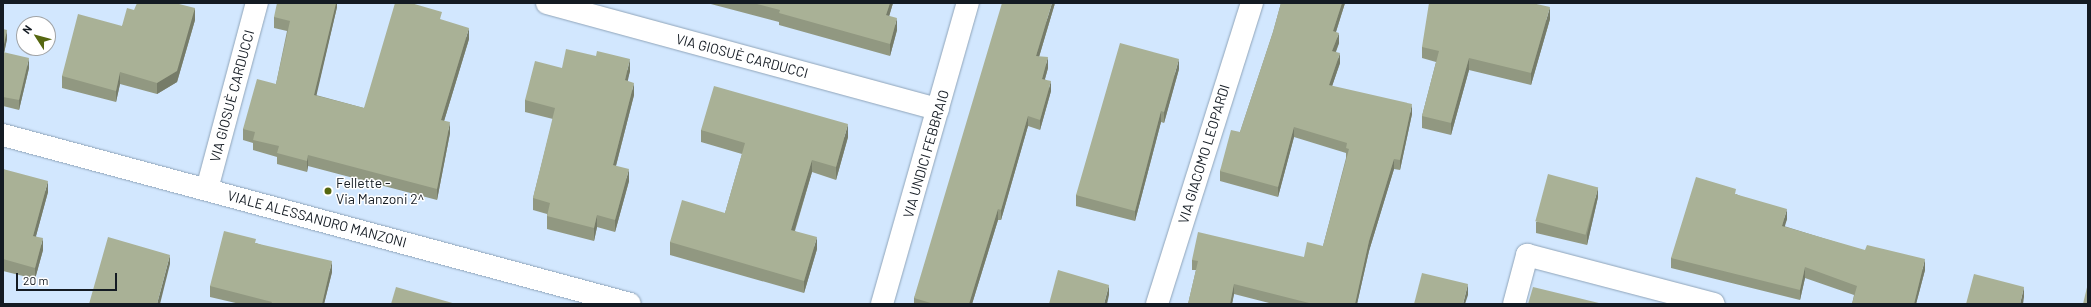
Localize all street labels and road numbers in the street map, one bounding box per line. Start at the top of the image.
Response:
street label: VIA GIOSUÈ CARDUCCI [206,28,258,164]
street label: VIA GIOSUÈ CARDUCCI [674,30,810,82]
street label: VIA GIACOMO LEOPARDI [1175,82,1233,226]
street label: VIA UNDICI FEBBRAIO [900,88,952,220]
street label: VIALE ALESSANDRO MANZONI [226,187,408,251]

